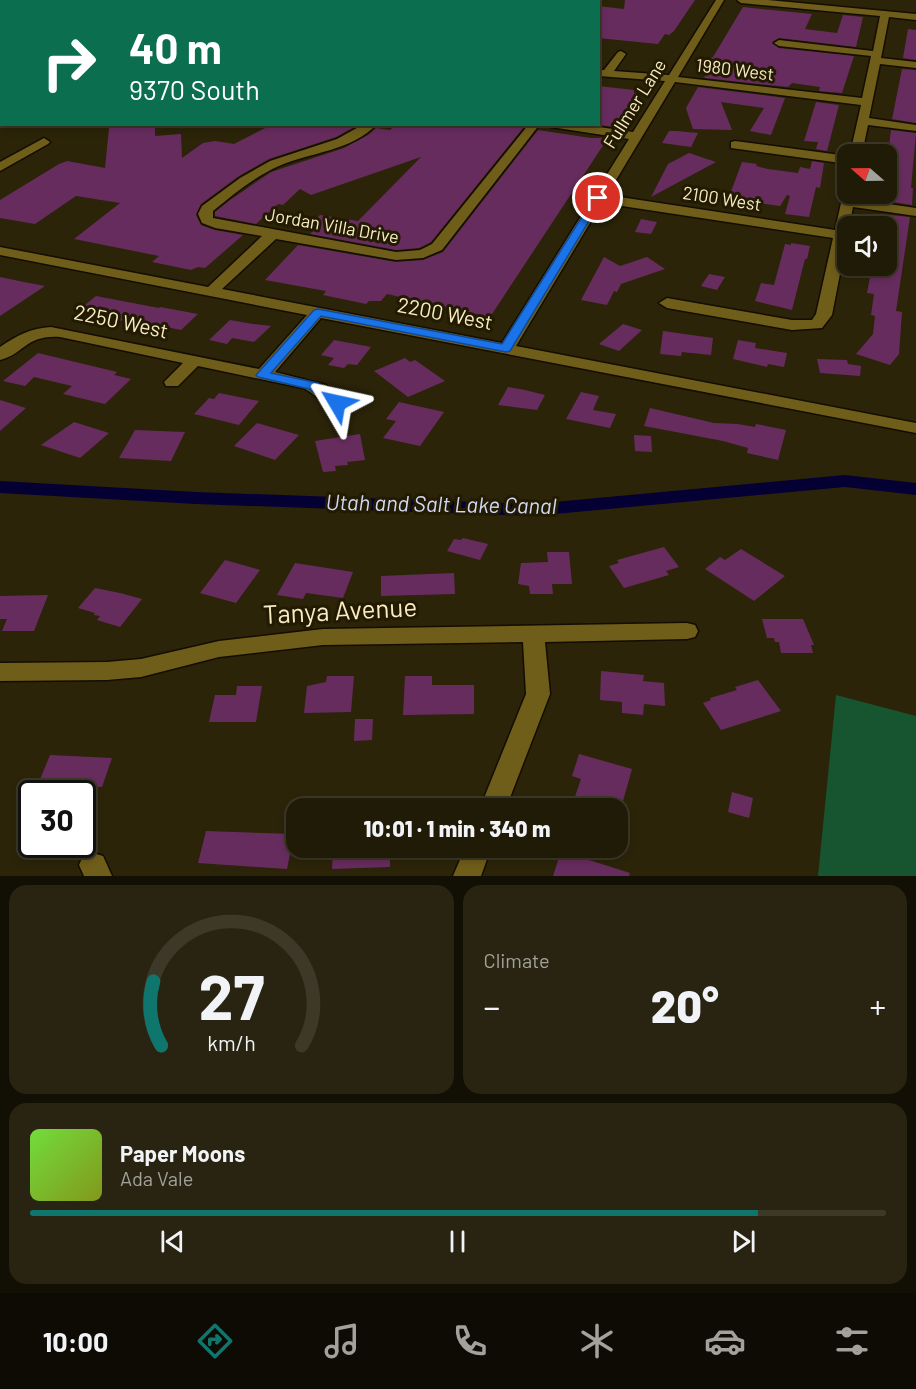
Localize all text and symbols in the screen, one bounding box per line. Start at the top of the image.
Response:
text: 40 m [129,22,222,72]
icon: right [30,24,108,102]
street label: 1980 West [695,53,775,85]
street label: Fullmer Lane [598,55,670,152]
text: 9370 South [129,73,260,105]
north arrow [837,144,897,204]
map controls [837,144,897,276]
pin [572,172,623,223]
icon: arrive [581,181,614,214]
street label: 2100 West [681,181,763,215]
street label: Jordan Villa Drive [264,202,401,248]
button: sound [837,216,897,276]
street label: 2200 West [395,291,495,334]
street label: 2250 West [72,298,171,343]
position arrow [305,371,369,435]
water label: Utah and Salt Lake Canal [325,488,557,518]
street label: Tanya Avenue [262,590,418,629]
speed limit sign: 30 [18,780,96,858]
text: 10:01 · 1 min · 340 m [364,815,550,841]
text: Climate [484,948,550,972]
text: 27 [198,958,264,1032]
text: 20° [651,978,719,1032]
text: − [484,986,500,1026]
text: + [870,986,886,1026]
text: km/h [207,1031,256,1056]
text: Paper Moons [120,1140,245,1166]
text: Ada Vale [120,1166,193,1190]
icon: previous [156,1225,189,1258]
icon: pause [441,1225,474,1258]
icon: next [727,1225,760,1258]
icon: directions [194,1320,236,1362]
icon: music [321,1320,363,1362]
icon: phone [449,1320,491,1362]
icon: climate [576,1320,618,1362]
icon: car [704,1320,746,1362]
icon: filters [831,1320,873,1362]
text: 10:00 [43,1325,108,1357]

